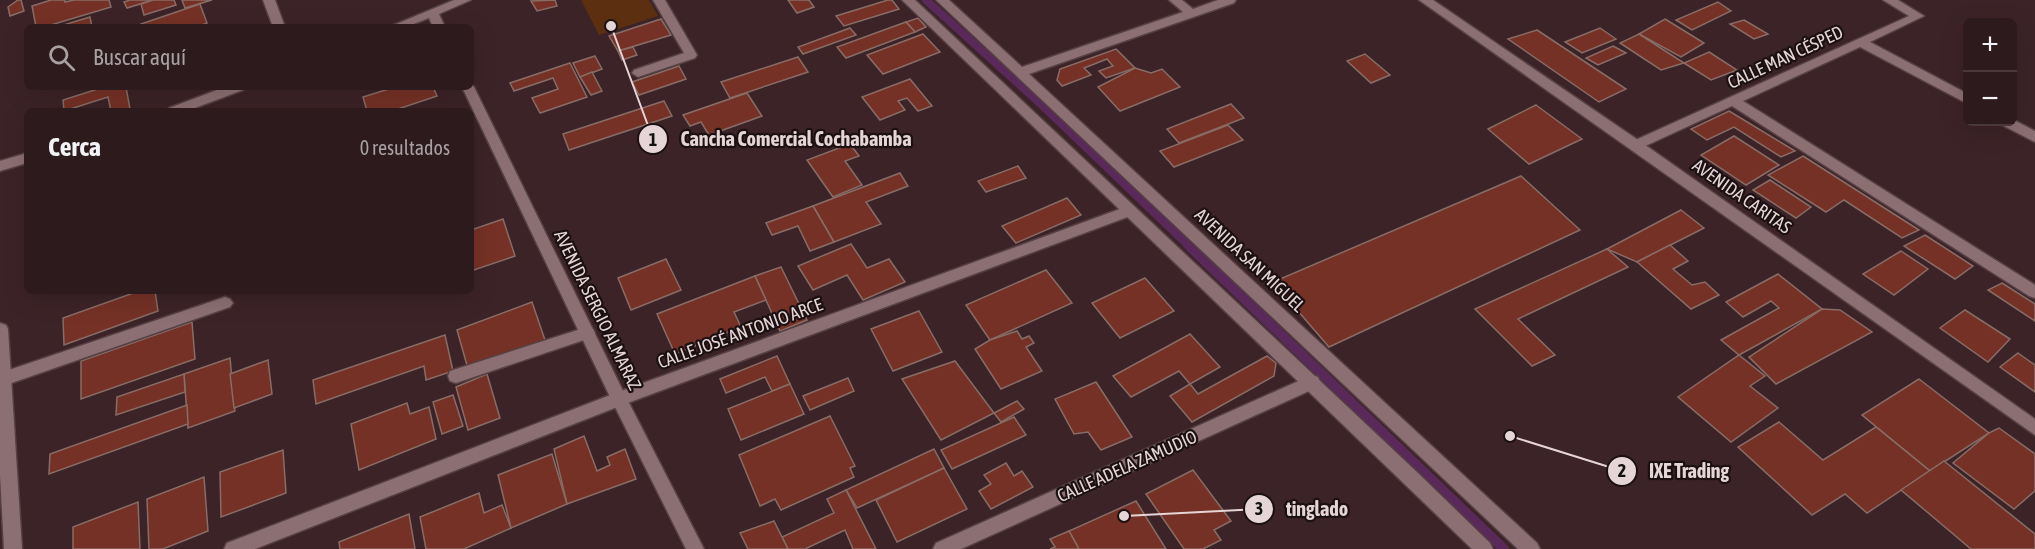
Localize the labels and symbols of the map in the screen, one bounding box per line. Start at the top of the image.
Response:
street label: CALLE MAN CÉSPED [1724,21,1846,93]
callout: Cancha Comercial Cochabamba [638,120,923,158]
text: Cancha Comercial Cochabamba [680,127,912,150]
text: 1 [649,129,657,150]
street label: AVENIDA CARITAS [1689,154,1796,238]
street label: AVENIDA SAN MIGUEL [1191,204,1309,316]
street label: AVENIDA SERGIO ALMARAZ [550,227,646,393]
street label: CALLE JOSÉ ANTONIO ARCE [655,293,826,373]
street label: CALLE ADELA ZAMUDIO [1054,426,1200,506]
callout: IXE Trading [1607,452,1741,490]
text: IXE Trading [1649,459,1729,482]
text: 2 [1618,460,1626,481]
callout: tinglado [1244,490,1360,528]
text: tinglado [1285,497,1348,520]
text: 3 [1255,498,1263,519]

